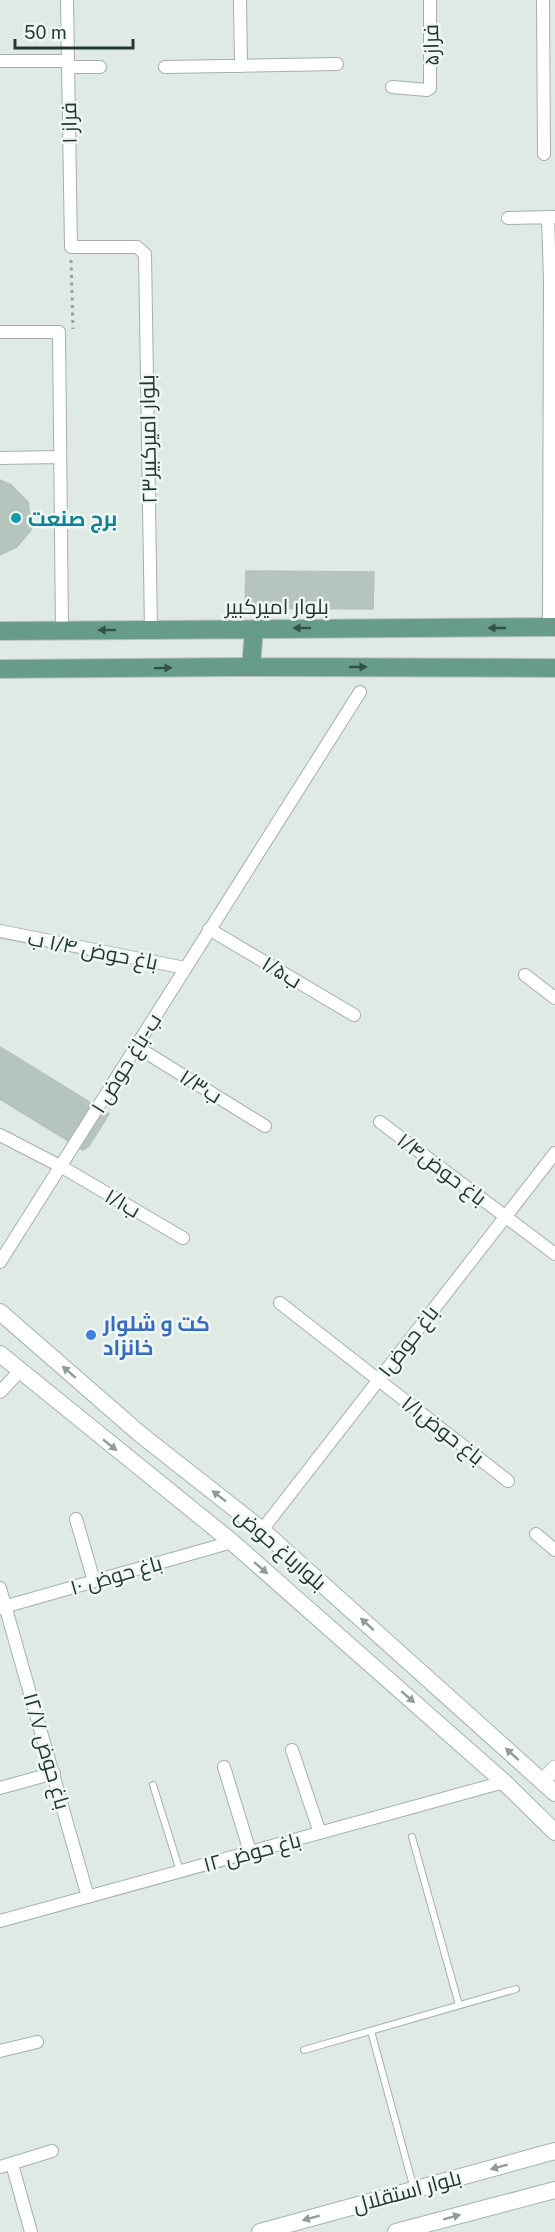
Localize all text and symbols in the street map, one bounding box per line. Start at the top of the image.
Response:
scale bar [15,12,134,50]
text: 50 m [24,22,67,43]
street label: فراز۵ [418,24,444,66]
street label: فراز ۱ [56,102,82,144]
street label: ۲۳بلوار امیرکبیر [134,374,162,504]
place label: برج صنعت [28,506,117,533]
marker: برج صنعت [9,511,23,525]
street label: بلوار امیرکبیر [224,594,329,619]
one-way arrow [292,623,311,633]
one-way arrow [487,623,506,633]
one-way arrow [97,625,116,635]
one-way arrow [349,662,368,672]
one-way arrow [154,663,173,672]
street label: باغ حوض ۱/۴ ب [25,925,160,977]
street label: ب۱/۵ [258,950,306,994]
street label: ۱ ب-باغ حوض [85,1008,168,1119]
street label: ب۱/۳ [175,1064,227,1108]
street label: باغ حوض۱/۴ [391,1127,491,1212]
street label: ب۱/۱ [101,1183,145,1223]
street label: باغ حوض۱ [372,1300,445,1383]
place label: کت و شلوار خانزاد [102,1311,210,1360]
marker: کت و شلوار خانزاد [84,1328,98,1342]
one-way arrow [62,1366,77,1379]
street label: باغ حوض۱/۱ [396,1390,489,1471]
one-way arrow [102,1438,118,1451]
one-way arrow [212,1491,227,1503]
street label: بلوارباغ حوض [229,1503,332,1597]
street label: ۱۰ باغ حوض [67,1550,165,1602]
one-way arrow [254,1561,269,1575]
one-way arrow [359,1617,374,1631]
street label: ۱۲/۷ باغ حوض [16,1690,76,1813]
one-way arrow [400,1690,415,1704]
one-way arrow [504,1747,519,1761]
street label: ۱۲ باغ حوض [200,1827,304,1879]
one-way arrow [489,2162,508,2172]
street label: بلوار استقلال [350,2165,464,2218]
one-way arrow [443,2212,461,2221]
one-way arrow [301,2214,319,2223]

